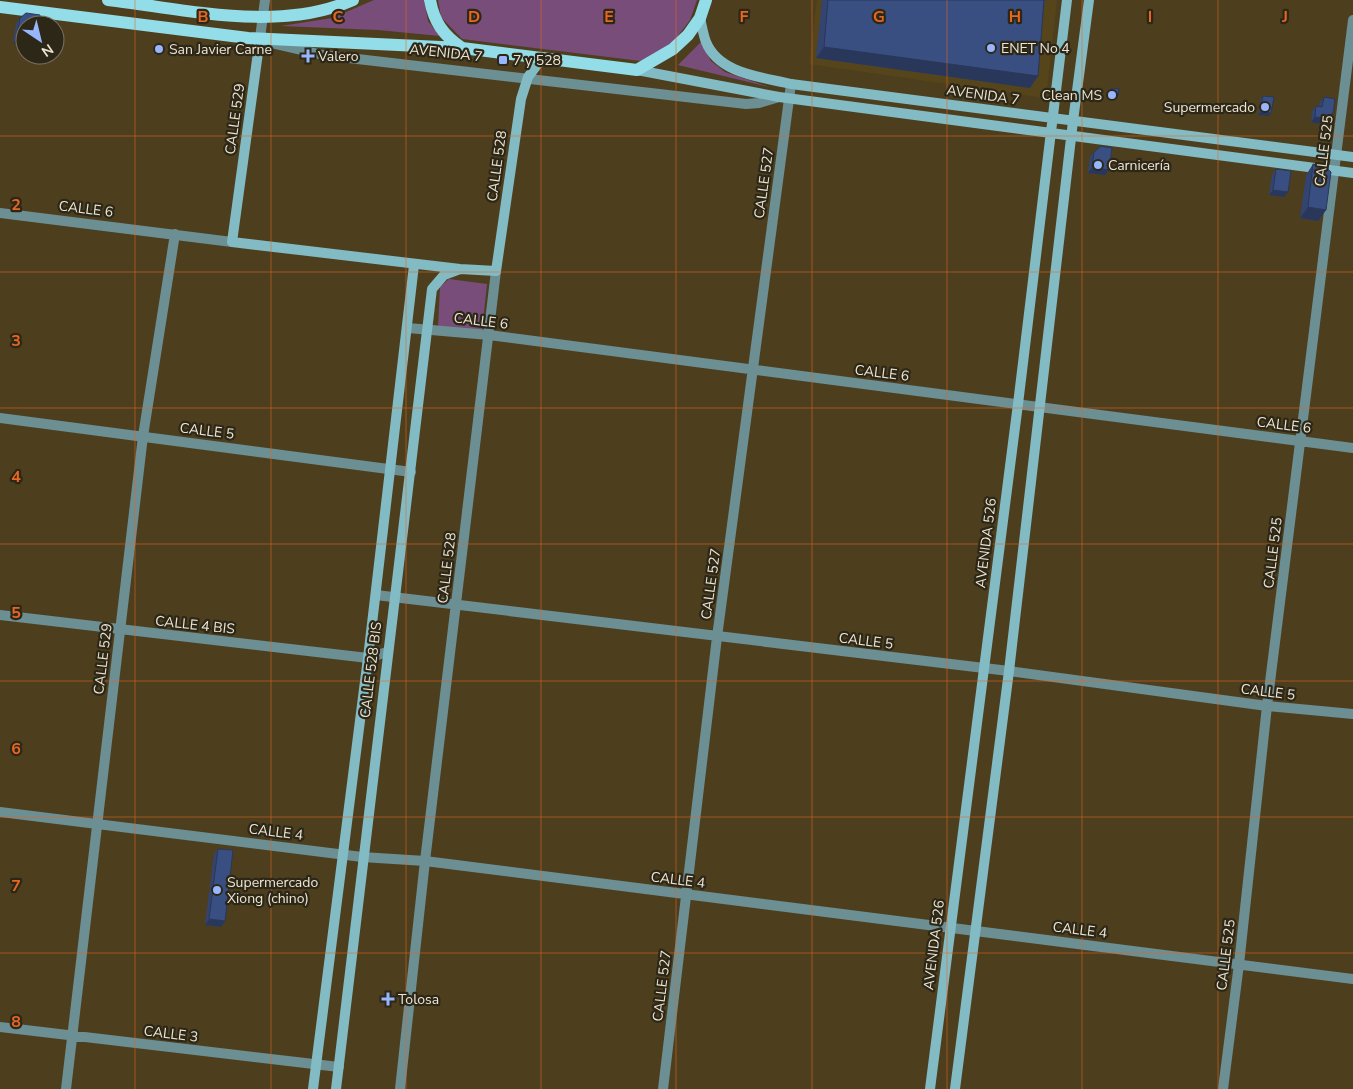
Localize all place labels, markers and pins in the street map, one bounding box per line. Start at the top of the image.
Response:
place label: ENET No 4 [1001,39,1070,58]
place label: San Javier Carne [169,40,272,59]
marker: ENET No 4 [985,42,997,54]
marker: San Javier Carne [153,43,165,55]
place label: Valero [317,47,359,66]
marker: Valero [302,50,314,62]
place label: 7 y 528 [513,51,561,70]
marker: 7 y 528 [497,54,509,66]
place label: Clean MS [1042,86,1102,105]
marker: Clean MS [1106,89,1118,101]
place label: Supermercado [1164,98,1255,117]
marker: Supermercado [1259,101,1271,113]
place label: Carnicería [1108,156,1170,175]
marker: Carnicería [1092,159,1104,171]
place label: Supermercado Xiong (chino) [227,873,318,908]
marker: Supermercado Xiong (chino) [211,884,223,896]
place label: Tolosa [398,990,439,1009]
marker: Tolosa [382,993,394,1005]

